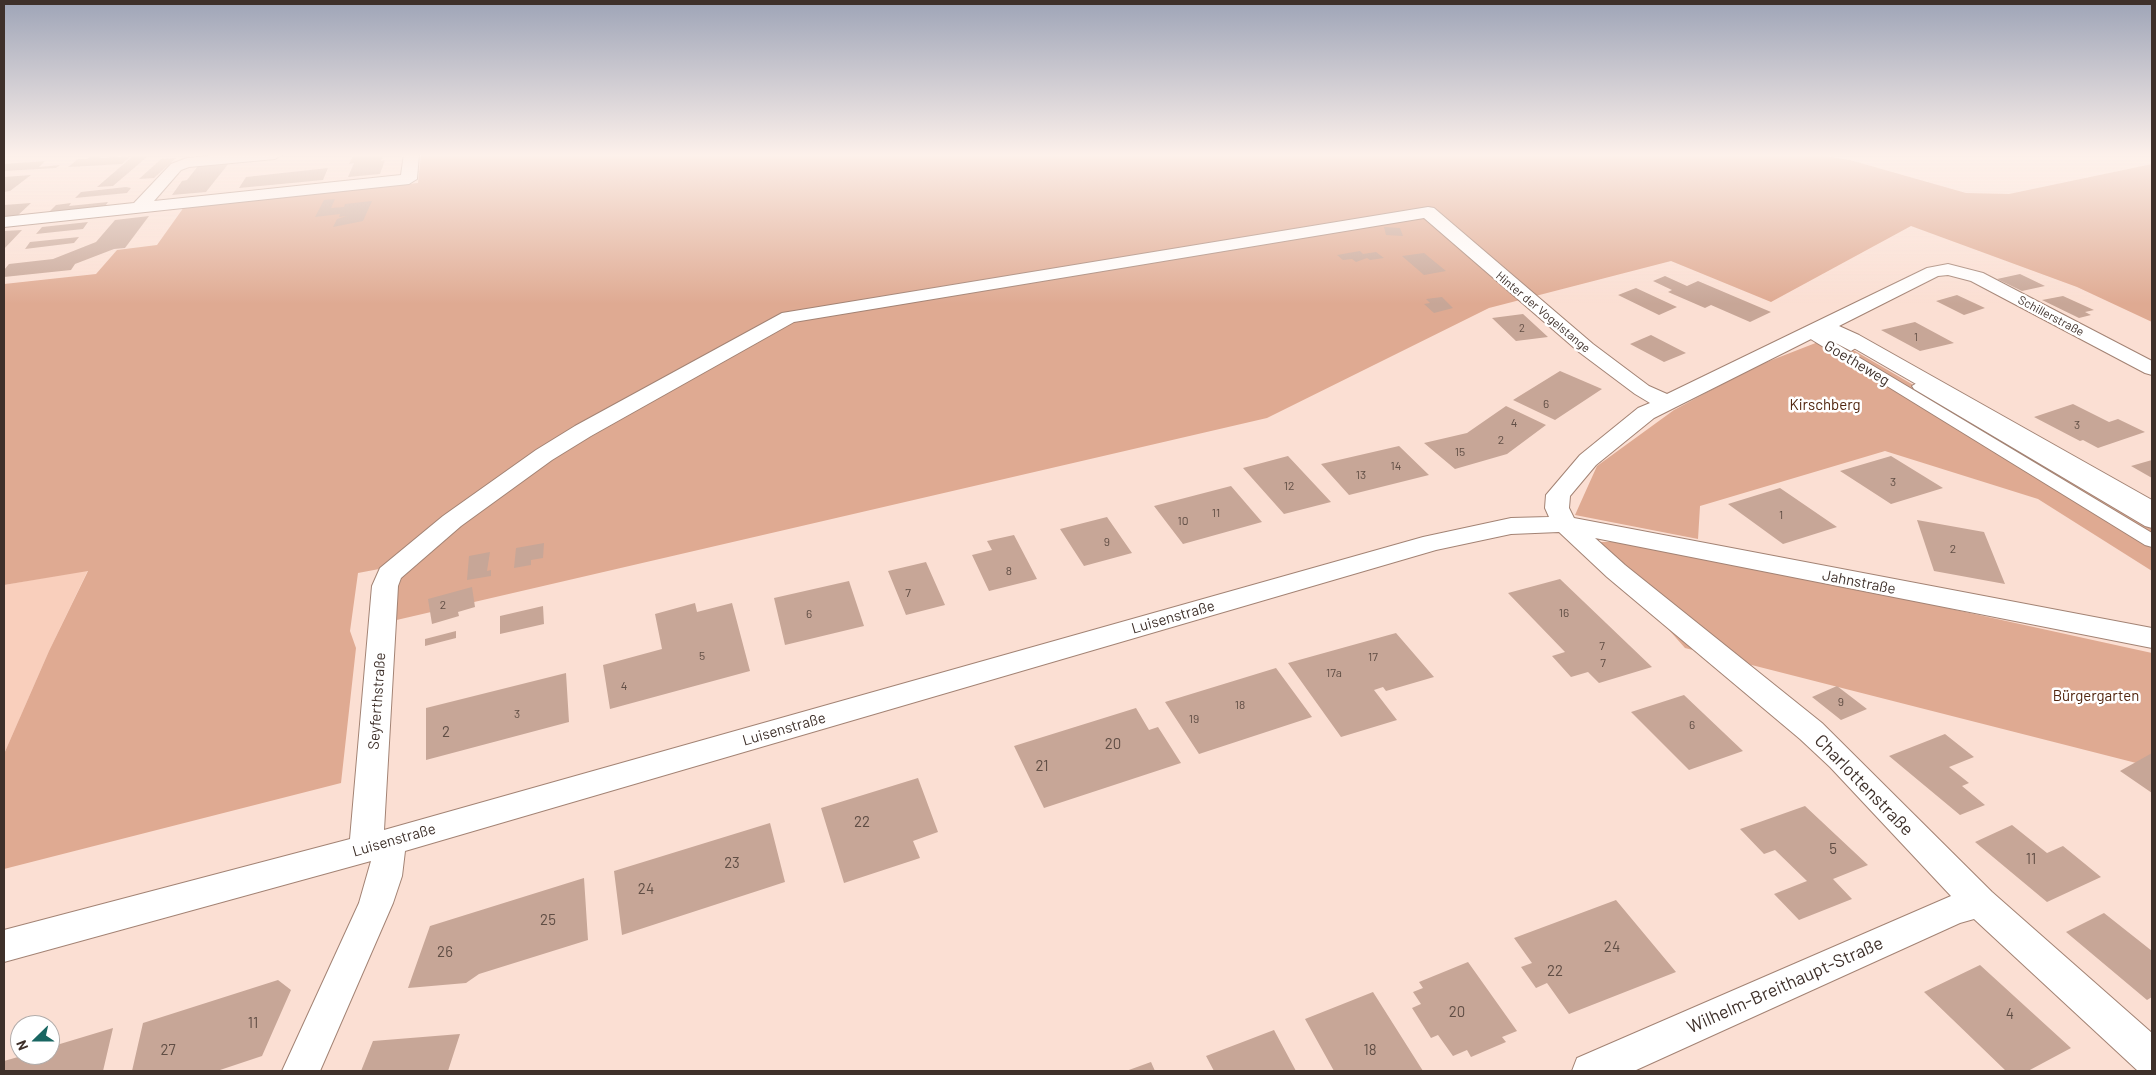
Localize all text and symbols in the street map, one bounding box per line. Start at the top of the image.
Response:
street label: Hinter der Vogelstange [1493,268,1593,356]
street label: Schillerstraße [2016,293,2086,339]
house number: 2 [1519,321,1525,335]
house number: 1 [1914,330,1918,344]
street label: Goetheweg [1821,336,1893,390]
park label: Kirschberg [1790,396,1860,414]
house number: 6 [1543,397,1549,411]
house number: 4 [1511,416,1517,430]
house number: 3 [2074,418,2080,432]
house number: 2 [1498,433,1504,447]
house number: 15 [1455,445,1465,459]
house number: 14 [1391,459,1401,473]
house number: 13 [1356,468,1366,482]
house number: 3 [1890,475,1896,489]
house number: 12 [1284,479,1294,493]
house number: 11 [1212,506,1220,520]
house number: 1 [1779,508,1783,522]
house number: 10 [1178,514,1188,528]
house number: 9 [1104,535,1110,549]
house number: 2 [1950,542,1956,556]
house number: 8 [1006,564,1012,578]
street label: Jahnstraße [1821,566,1897,598]
house number: 7 [905,586,911,600]
street label: Luisenstraße [1129,597,1217,637]
house number: 2 [440,598,446,612]
house number: 16 [1559,606,1569,620]
house number: 6 [806,607,812,621]
house number: 7 [1599,639,1605,653]
house number: 5 [699,649,705,663]
house number: 17 [1368,650,1378,664]
street label: Seyferthstraße [365,652,389,750]
house number: 7 [1600,656,1606,670]
house number: 17a [1326,666,1342,680]
house number: 4 [621,679,627,693]
park label: Bürgergarten [2053,687,2139,705]
house number: 9 [1838,695,1844,709]
house number: 18 [1235,698,1245,712]
house number: 3 [514,707,520,721]
street label: Luisenstraße [740,709,828,749]
house number: 19 [1189,712,1199,726]
house number: 6 [1689,718,1695,732]
house number: 2 [442,723,450,741]
street label: Charlottenstraße [1810,730,1918,840]
house number: 20 [1105,735,1121,753]
house number: 21 [1035,757,1049,775]
house number: 22 [854,813,870,831]
street label: Luisenstraße [350,820,438,860]
house number: 5 [1829,840,1837,858]
house number: 11 [2026,850,2036,868]
house number: 23 [724,854,740,872]
house number: 24 [638,880,654,898]
house number: 25 [540,911,556,929]
street label: Wilhelm-Breithaupt-Straße [1684,932,1886,1038]
house number: 24 [1604,938,1620,956]
house number: 26 [437,943,453,961]
house number: 22 [1547,962,1563,980]
house number: 20 [1449,1003,1465,1021]
house number: 4 [2006,1005,2014,1023]
house number: 11 [248,1014,258,1032]
north arrow [10,1015,60,1065]
text: N [12,1038,31,1053]
house number: 27 [160,1041,176,1059]
house number: 18 [1363,1041,1377,1059]

